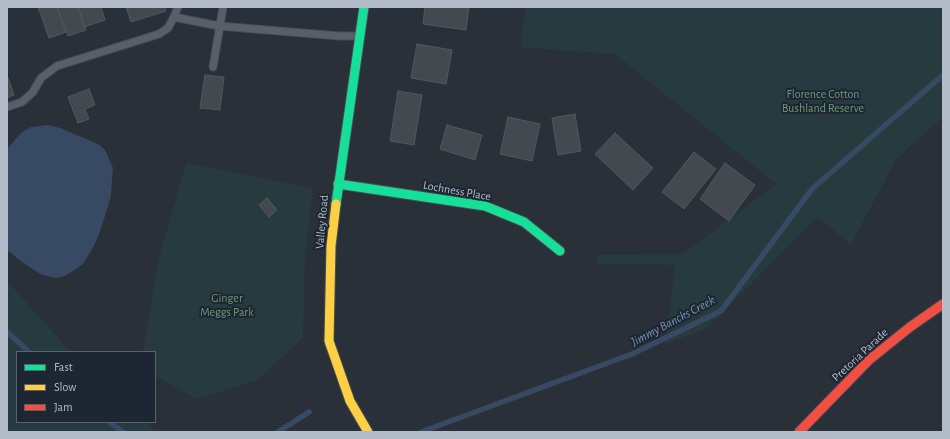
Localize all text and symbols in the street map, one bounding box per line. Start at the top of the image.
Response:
park label: Florence Cotton Bushland Reserve [782,87,864,115]
street label: Lochness Place [422,178,492,204]
street label: Valley Road [312,194,332,250]
park label: Ginger Meggs Park [200,291,254,319]
water label: Jimmy Bancks Creek [628,292,718,350]
street label: Pretoria Parade [829,325,891,385]
legend [16,351,156,423]
text: Fast [54,361,73,373]
text: Slow [54,381,76,393]
text: Jam [54,401,73,413]

